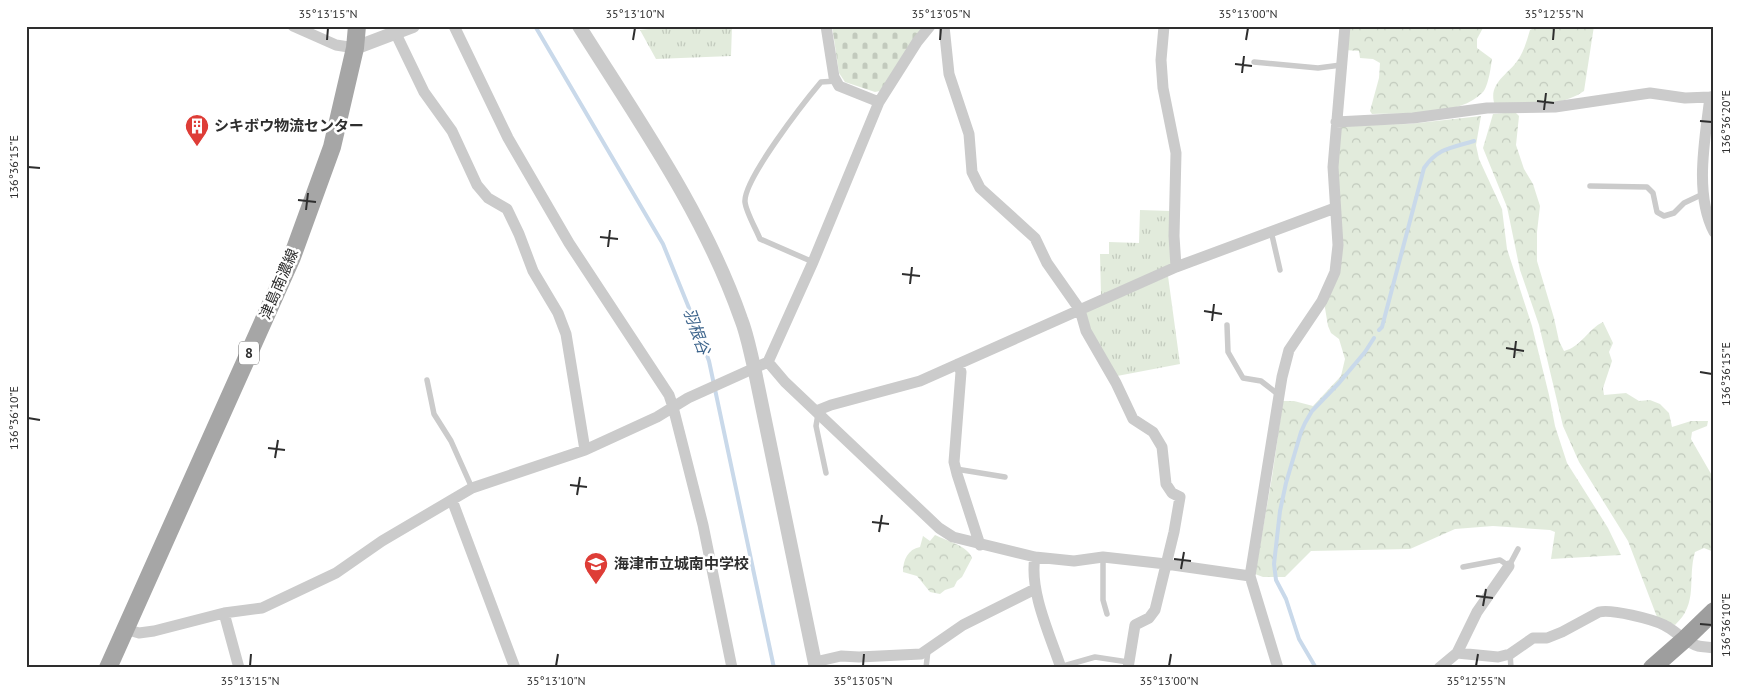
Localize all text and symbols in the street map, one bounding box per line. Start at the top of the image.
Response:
text: 35°13'15"N [298,6,358,21]
text: 35°13'10"N [605,6,665,21]
text: 35°13'05"N [911,6,971,21]
text: 35°13'00"N [1218,6,1278,21]
text: 35°12'55"N [1524,6,1584,21]
text: 136°36'20"E [1718,90,1733,154]
building icon: シキボウ物流センター [184,113,210,147]
place label: シキボウ物流センター [214,116,364,135]
text: 136°36'15"E [6,135,21,199]
street label: 津島南濃線 [255,246,302,322]
water label: 羽根谷 [679,305,715,359]
road number: 8 [239,342,259,364]
text: 136°36'15"E [1718,342,1733,406]
text: 136°36'10"E [6,386,21,450]
school or university icon: 海津市立城南中学校 [583,551,609,585]
place label: 海津市立城南中学校 [614,554,749,573]
text: 136°36'10"E [1718,593,1733,657]
text: 35°13'15"N [220,673,280,688]
text: 35°13'10"N [526,673,586,688]
text: 35°13'05"N [833,673,893,688]
text: 35°13'00"N [1139,673,1199,688]
text: 35°12'55"N [1446,673,1506,688]

